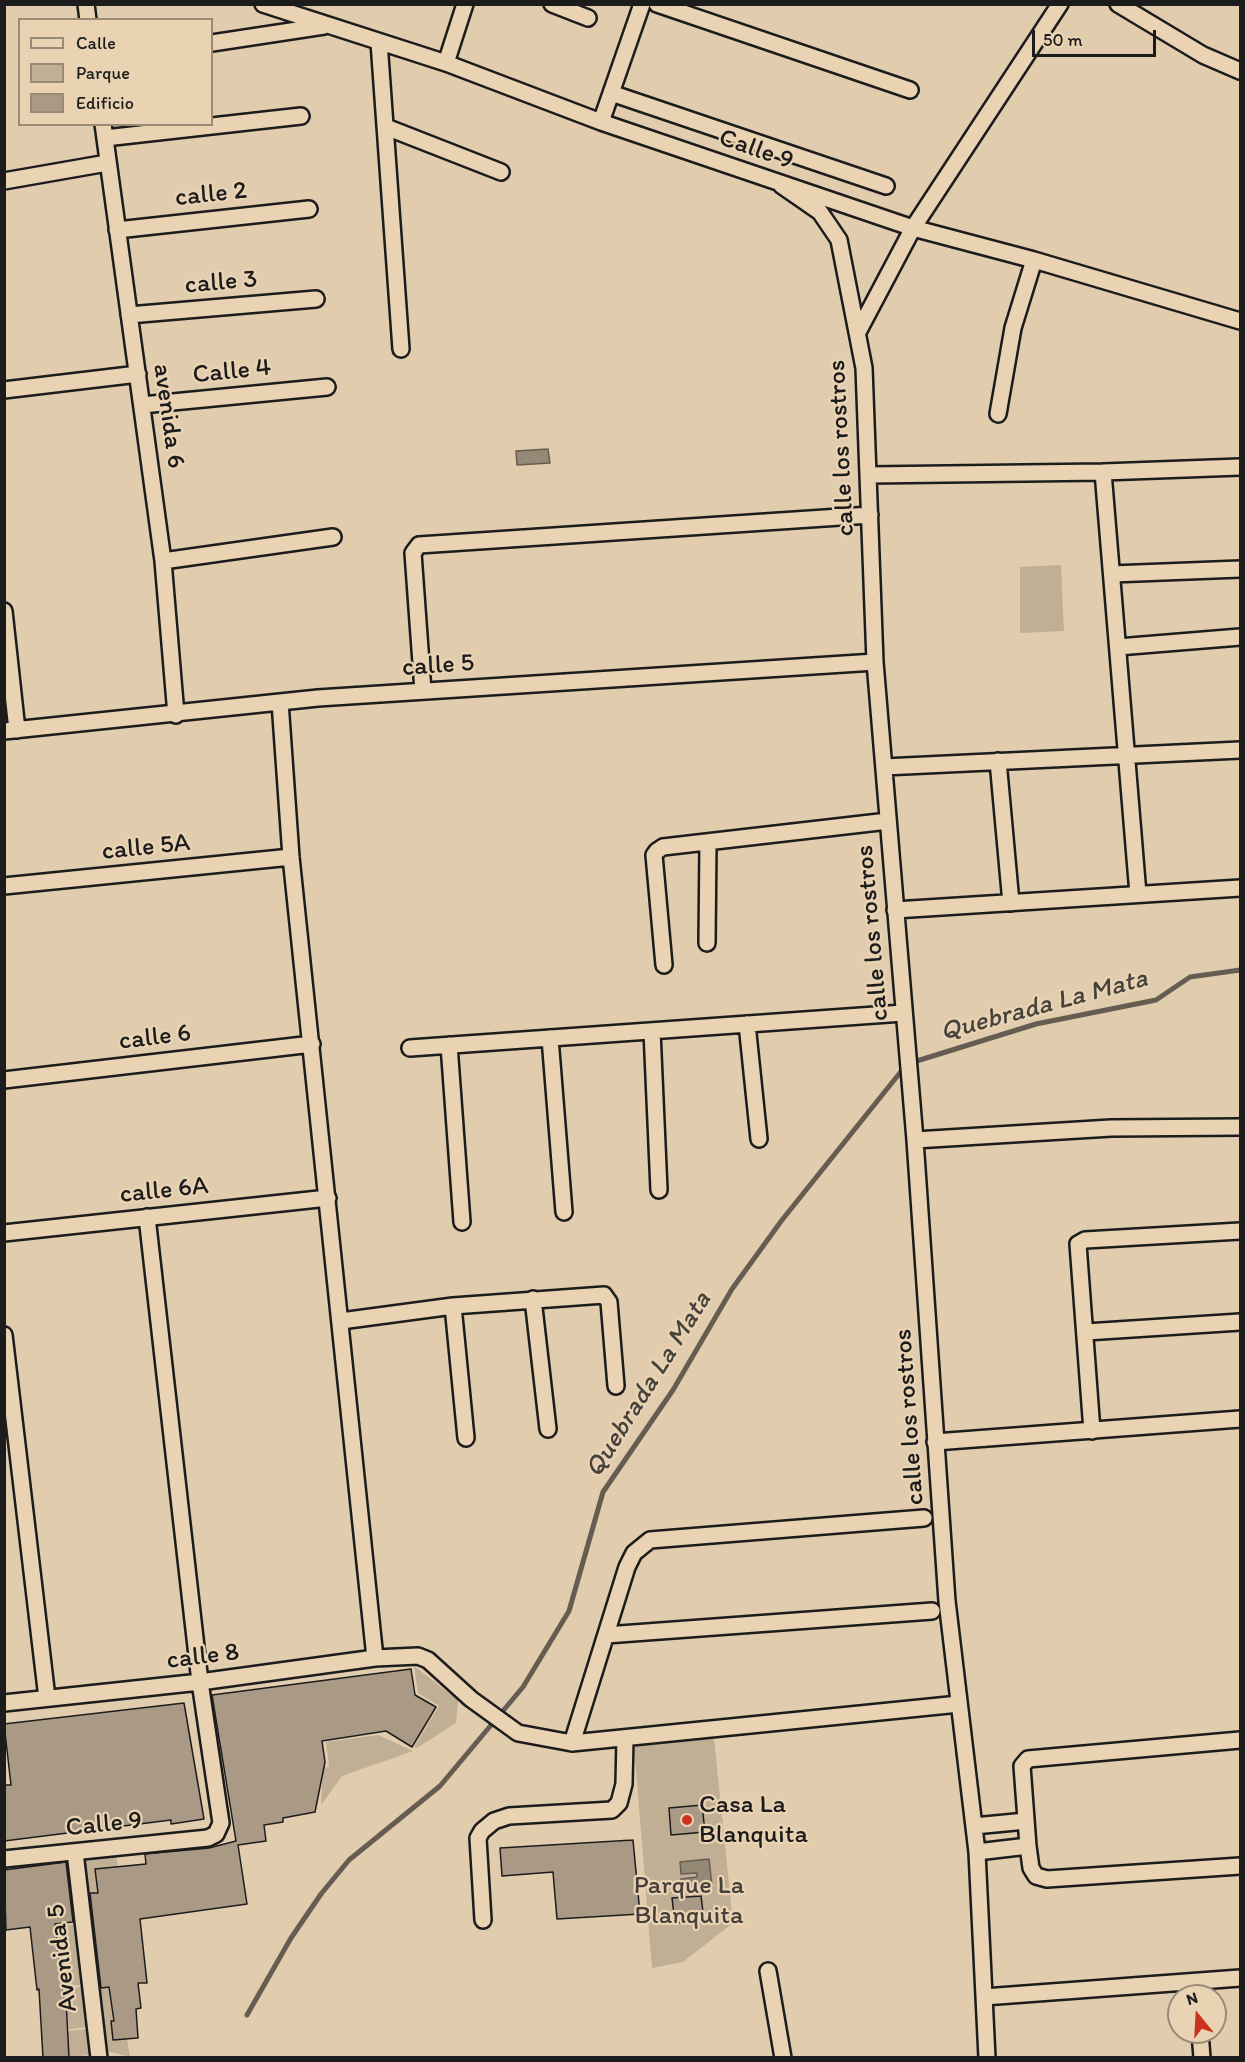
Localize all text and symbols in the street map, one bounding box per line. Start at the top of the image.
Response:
legend [18,18,213,126]
scale bar [1035,18,1160,56]
text: 50 m [1043,29,1083,51]
text: Calle [76,32,116,54]
text: Parque [76,62,130,84]
text: Edificio [76,92,134,114]
street label: Calle 9 [715,123,797,177]
street label: calle 2 [173,176,249,214]
street label: calle 3 [183,264,259,302]
street label: Calle 4 [191,352,273,392]
street label: calle los rostros [822,359,862,537]
street label: avenida 6 [145,362,191,470]
street label: calle 5 [401,648,475,684]
street label: calle 5A [100,828,192,868]
street label: calle los rostros [850,844,896,1022]
water label: Quebrada La Mata [937,963,1151,1049]
street label: calle 6 [117,1018,193,1058]
street label: calle 6A [118,1171,210,1211]
water label: Quebrada La Mata [579,1286,719,1484]
street label: calle los rostros [888,1328,932,1506]
street label: calle 8 [165,1637,241,1677]
place label: Casa La Blanquita [699,1789,808,1850]
street label: Calle 9 [64,1805,144,1845]
marker: Casa La Blanquita [680,1813,694,1827]
park label: Parque La Blanquita [634,1870,744,1931]
street label: Avenida 5 [41,1902,85,2014]
north arrow [1167,1984,1227,2044]
text: N [1184,1988,1200,2009]

